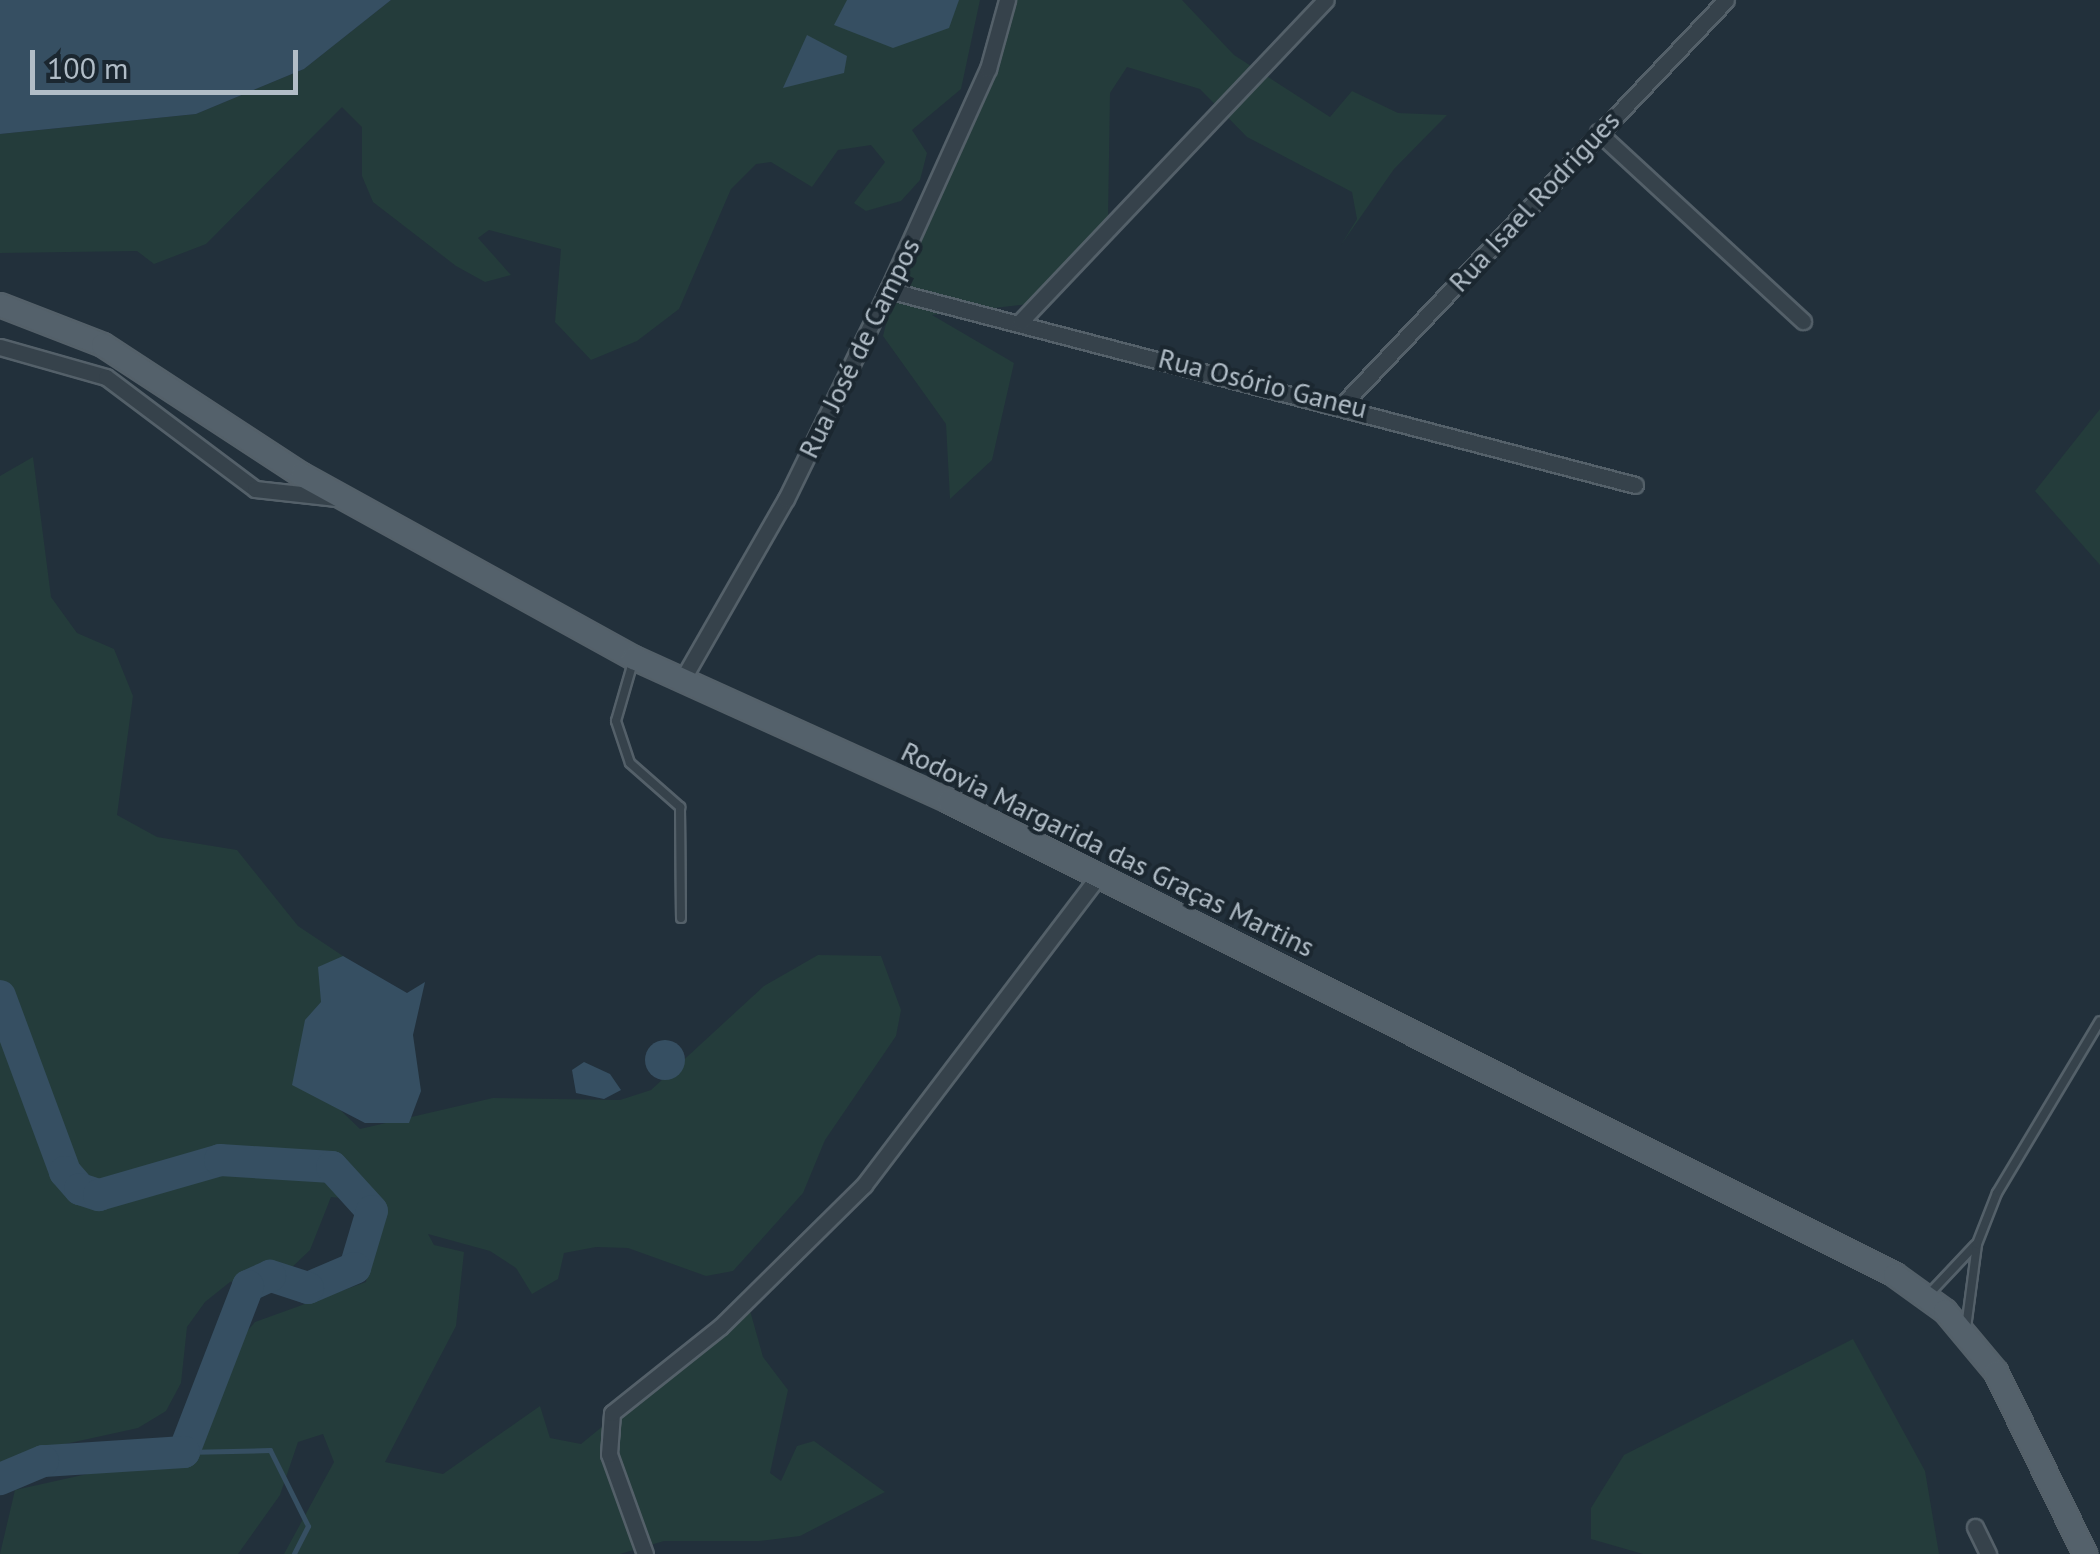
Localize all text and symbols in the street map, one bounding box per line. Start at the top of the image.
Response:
scale bar [35,30,302,92]
text: 100 m [47,48,128,87]
street label: Rua Isael Rodrigues [1442,104,1626,298]
street label: Rua José de Campos [791,233,927,463]
street label: Rua Osório Ganeu [1155,341,1371,425]
street label: Rodovia Margarida das Graças Martins [896,734,1320,964]

